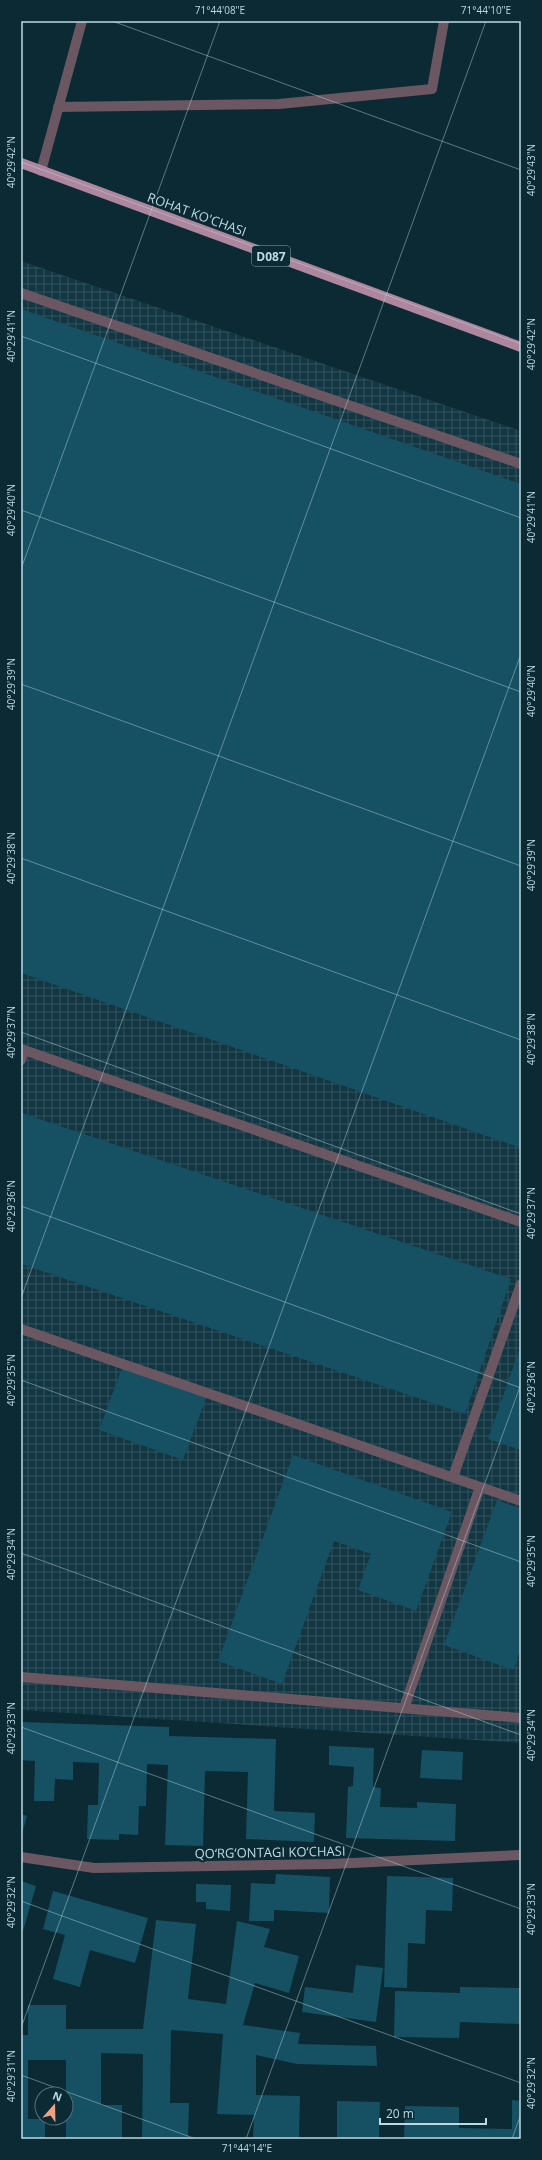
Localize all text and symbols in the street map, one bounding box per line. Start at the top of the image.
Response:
text: 71°44'08"E [195,3,245,17]
text: 71°44'10"E [461,3,511,17]
text: 40°29'42"N [4,136,18,188]
text: 40°29'43"N [524,144,538,196]
street label: ROHAT KO'CHASI [145,188,249,240]
road number: D087 [252,246,290,266]
text: 40°29'41"N [4,310,18,362]
text: 40°29'42"N [524,318,538,370]
text: 40°29'40"N [4,484,18,536]
text: 40°29'41"N [524,491,538,543]
text: 40°29'39"N [4,658,18,710]
text: 40°29'40"N [524,665,538,717]
text: 40°29'38"N [4,832,18,884]
text: 40°29'39"N [524,839,538,891]
text: 40°29'37"N [4,1006,18,1058]
text: 40°29'38"N [524,1013,538,1065]
text: 40°29'36"N [4,1180,18,1232]
text: 40°29'37"N [524,1187,538,1239]
text: 40°29'35"N [4,1354,18,1406]
text: 40°29'36"N [524,1361,538,1413]
text: 40°29'34"N [4,1528,18,1580]
text: 40°29'35"N [524,1535,538,1587]
text: 40°29'33"N [4,1702,18,1754]
text: 40°29'34"N [524,1709,538,1761]
street label: QO‘RG‘ONTAGI KO‘CHASI [194,1842,346,1862]
text: 40°29'32"N [4,1876,18,1928]
text: 40°29'33"N [524,1883,538,1935]
text: 40°29'31"N [4,2050,18,2102]
text: 40°29'32"N [524,2057,538,2109]
north arrow [34,2086,74,2126]
text: N [51,2088,64,2105]
scale bar [380,2100,486,2126]
text: 20 m [386,2105,414,2122]
text: 71°44'14"E [222,2141,272,2155]

